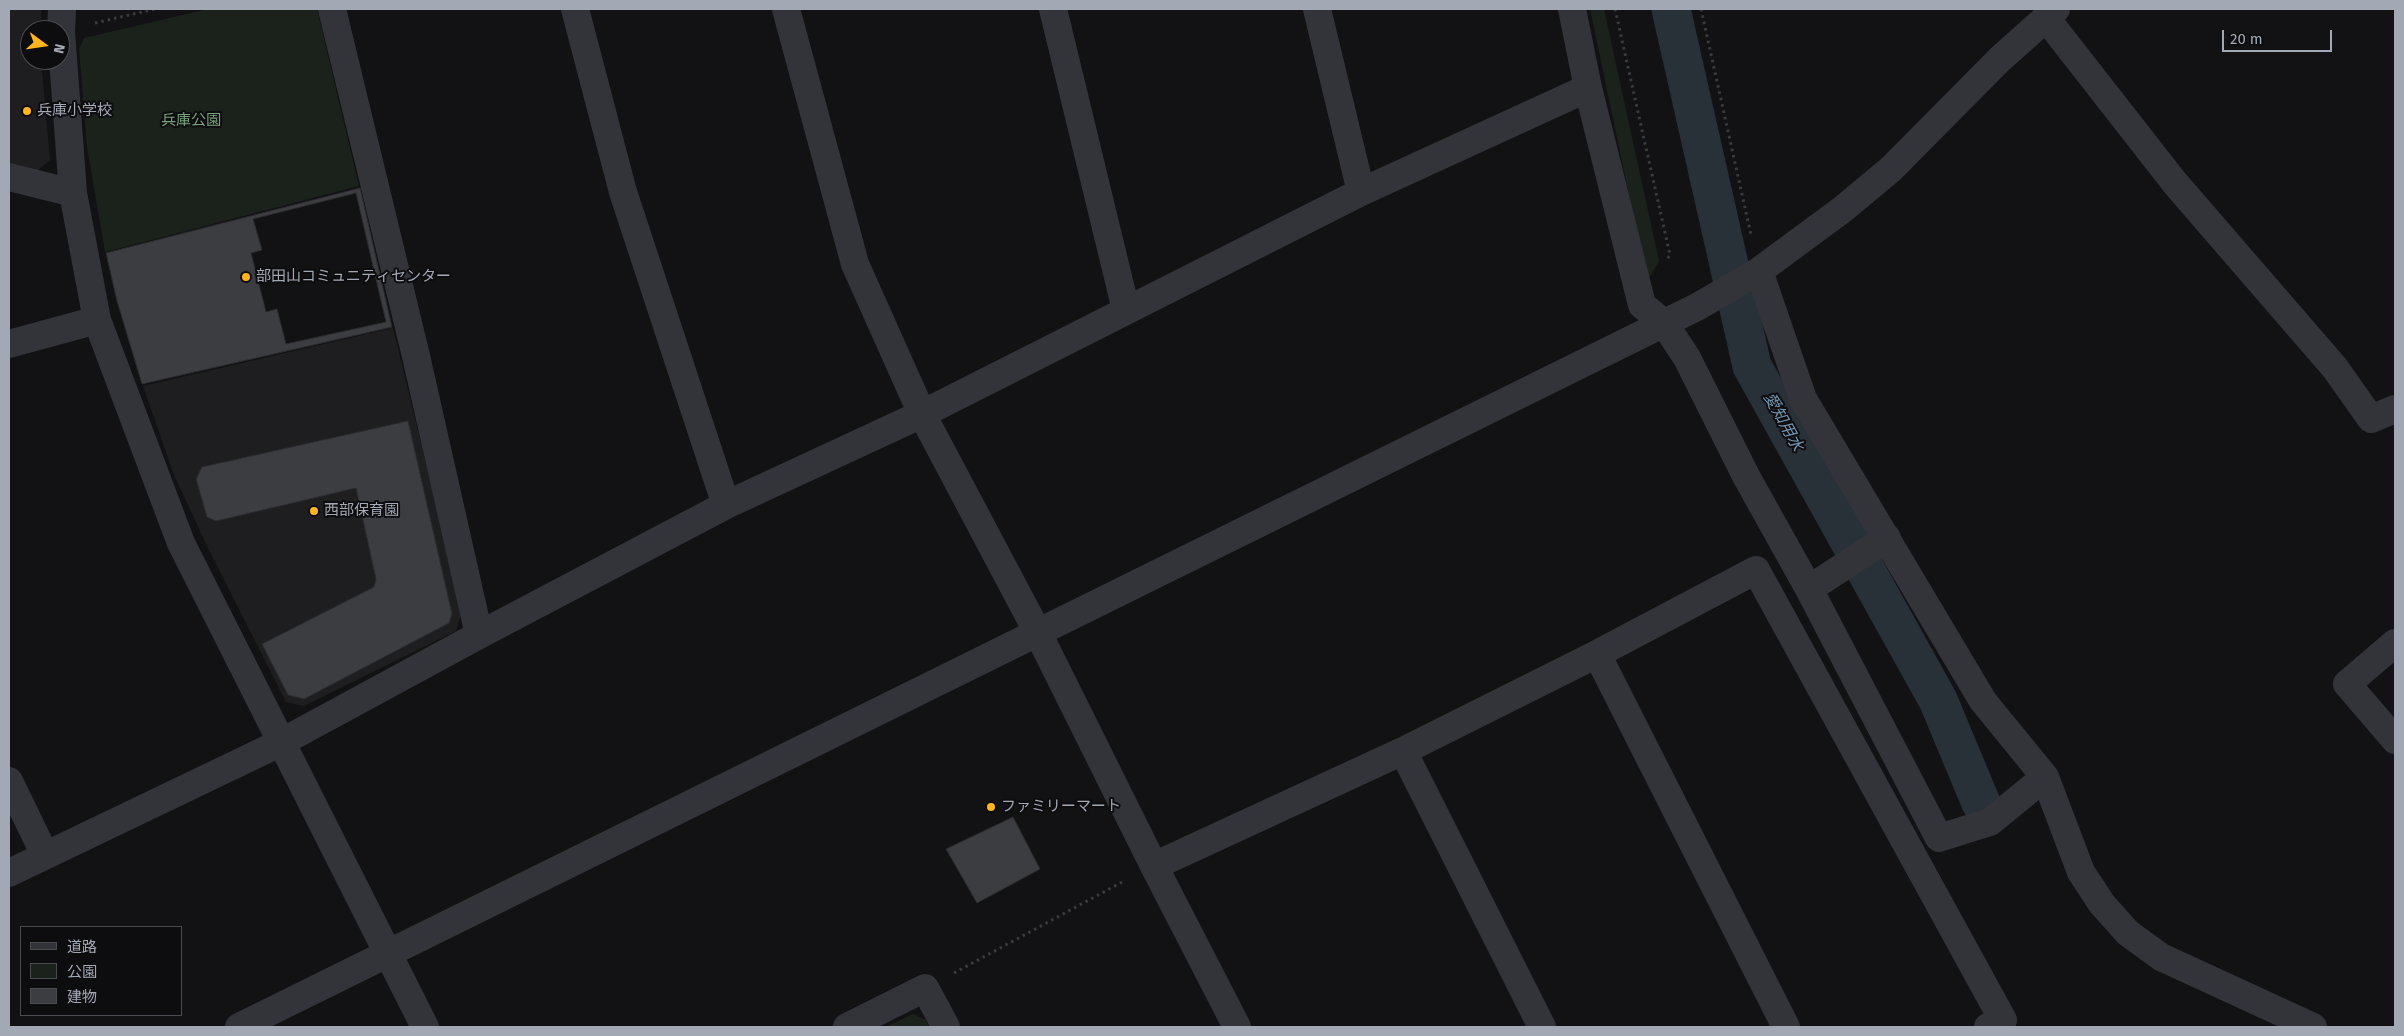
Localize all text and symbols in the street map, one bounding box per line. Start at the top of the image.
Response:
north arrow [20,20,70,70]
scale bar [2224,20,2334,52]
text: 20 m [2230,30,2263,48]
text: N [50,42,68,55]
place label: 兵庫小学校 [37,102,112,120]
marker: 兵庫小学校 [21,105,33,117]
park label: 兵庫公園 [161,112,221,130]
place label: 部田山コミュニティセンター [256,268,451,286]
marker: 部田山コミュニティセンター [240,271,252,283]
water label: 愛知用水 [1759,389,1807,455]
place label: 西部保育園 [324,502,399,520]
marker: 西部保育園 [308,505,320,517]
place label: ファミリーマート [1001,798,1121,816]
marker: ファミリーマート [985,801,997,813]
legend [20,926,182,1016]
text: 道路 [67,938,97,956]
text: 公園 [67,963,97,981]
text: 建物 [67,988,97,1006]

